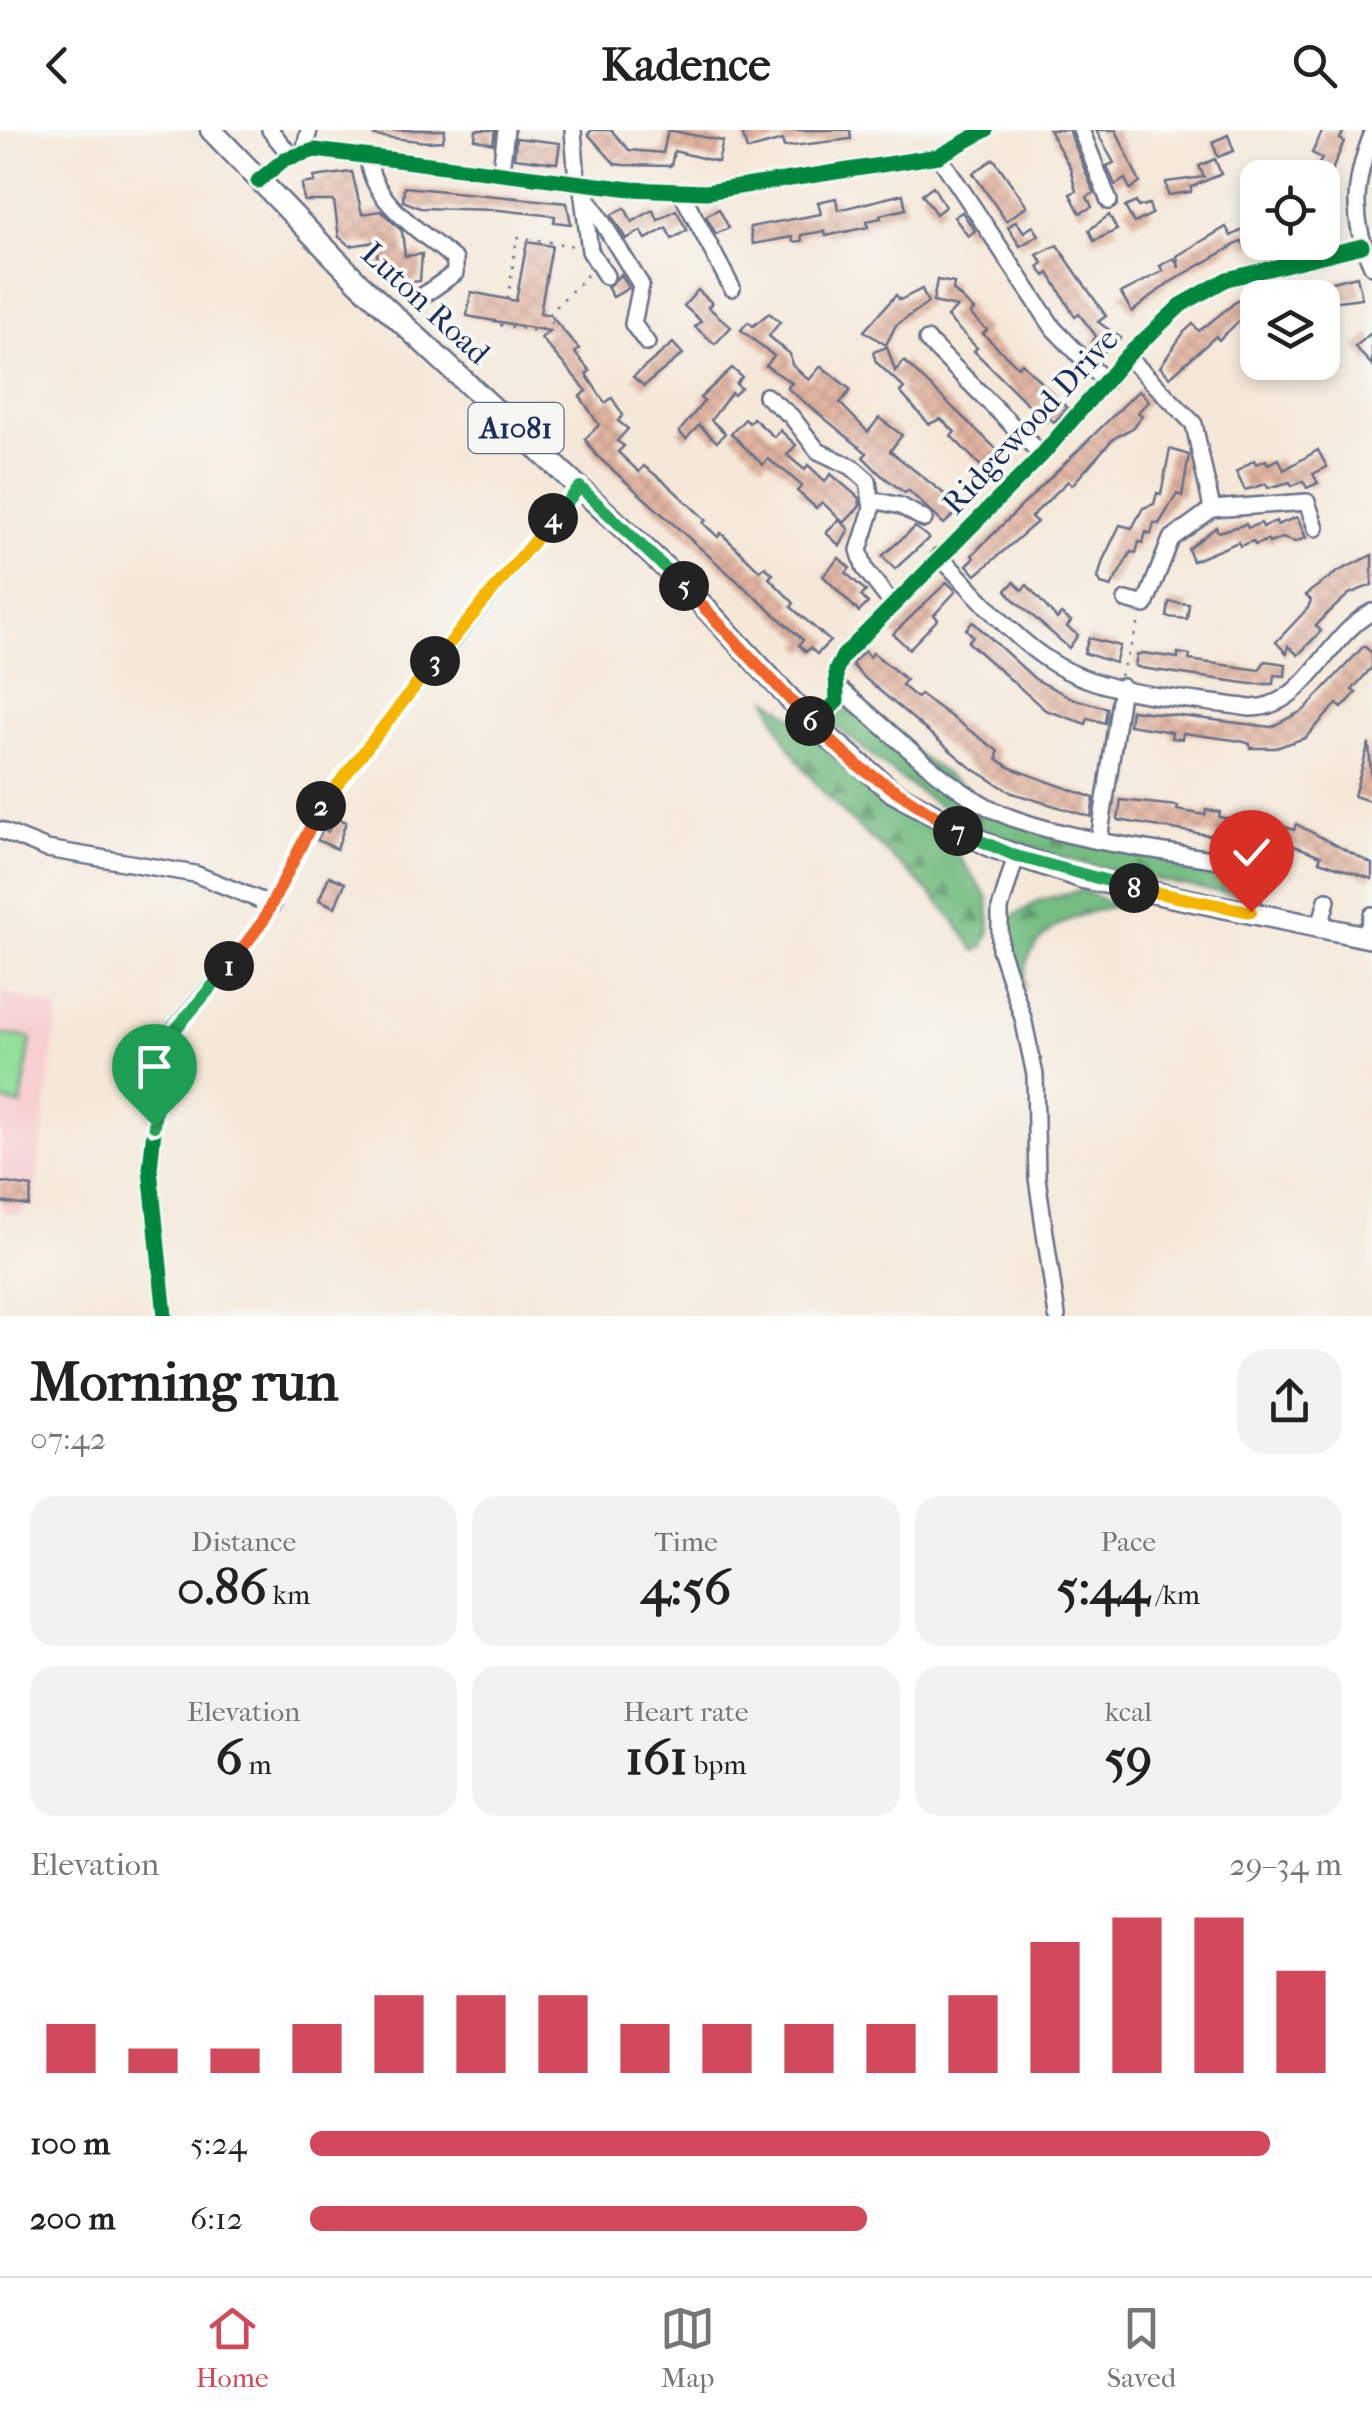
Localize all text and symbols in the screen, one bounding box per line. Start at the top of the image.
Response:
icon: back [30,38,85,93]
icon: search [1287,38,1342,93]
text: Kadence [602,39,770,92]
map controls [1240,160,1340,380]
button: locate [1240,160,1340,260]
street label: Luton Road [354,235,498,372]
button: layers [1240,280,1340,380]
street label: Ridgewood Drive [935,321,1126,522]
road number: A1081 [468,403,564,453]
pin: 4 [528,493,578,543]
text: 4 [545,501,561,534]
pin: 5 [659,561,709,611]
text: 5 [678,569,690,602]
pin: 3 [410,636,460,686]
text: 3 [429,644,441,677]
pin: 6 [785,696,835,746]
text: 6 [802,704,818,737]
pin: 2 [296,781,346,831]
text: 2 [314,789,328,822]
pin: 7 [933,806,983,856]
pin [1209,810,1294,913]
text: 7 [951,814,965,847]
icon: check [1224,825,1279,880]
pin: 8 [1109,863,1159,913]
text: 8 [1127,871,1141,904]
pin: 1 [204,941,254,991]
text: 1 [224,949,234,982]
pin [112,1024,197,1127]
icon: arrive [127,1039,182,1094]
button: share [1237,1349,1342,1454]
text: Morning run [30,1350,338,1414]
text: 07:42 [30,1420,106,1457]
text: Distance [191,1525,296,1558]
text: Time [654,1525,718,1558]
text: Pace [1100,1525,1156,1558]
text: 0.86 [177,1558,267,1617]
text: 4:56 [641,1558,731,1617]
text: 5:44 [1057,1558,1150,1617]
text: km [267,1578,310,1611]
text: /km [1150,1578,1200,1611]
text: Elevation [187,1695,300,1728]
text: Heart rate [623,1695,749,1728]
text: kcal [1105,1695,1152,1728]
text: 6 [215,1728,243,1787]
text: 161 [625,1728,688,1787]
text: 59 [1104,1728,1152,1787]
text: m [243,1748,272,1781]
text: bpm [688,1748,747,1781]
text: Elevation [30,1846,159,1883]
text: 29–34 m [1229,1846,1342,1883]
text: 100 m [30,2125,110,2162]
text: 5:24 [190,2125,247,2162]
text: 200 m [30,2200,115,2237]
text: 6:12 [190,2200,243,2237]
tab: Home [196,2301,269,2394]
tab: Map [660,2301,715,2394]
tab: Saved [1107,2301,1176,2394]

